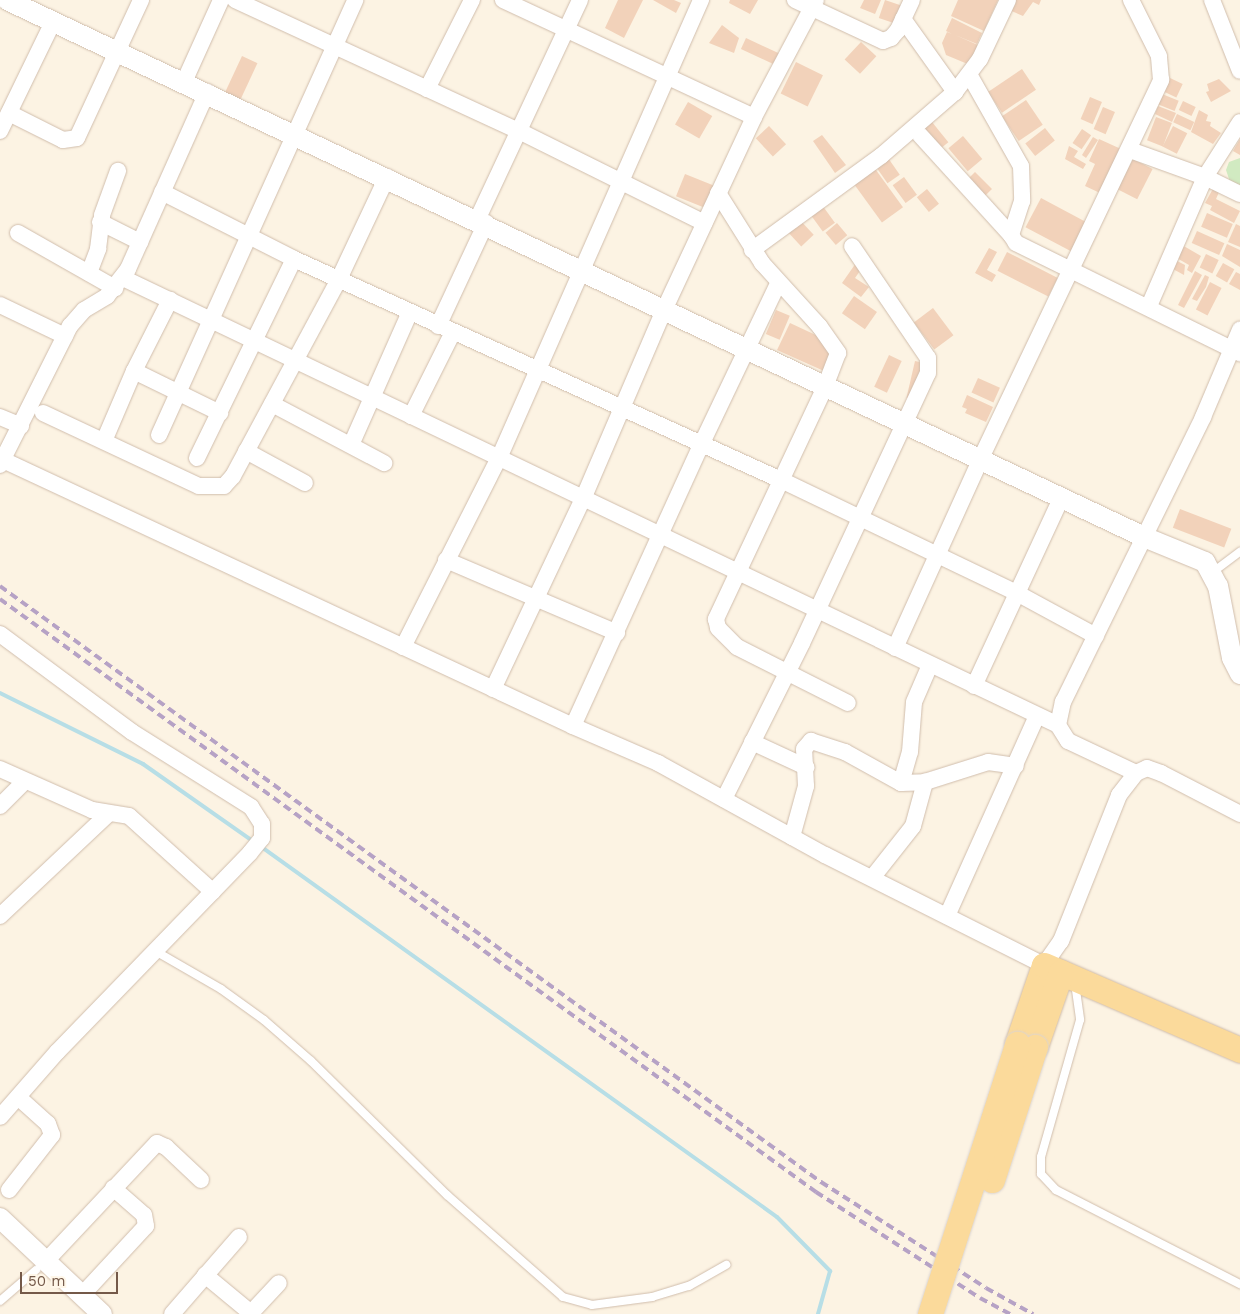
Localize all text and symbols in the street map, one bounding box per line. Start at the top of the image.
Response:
scale bar [22,1262,120,1294]
text: 50 m [28,1272,65,1290]

